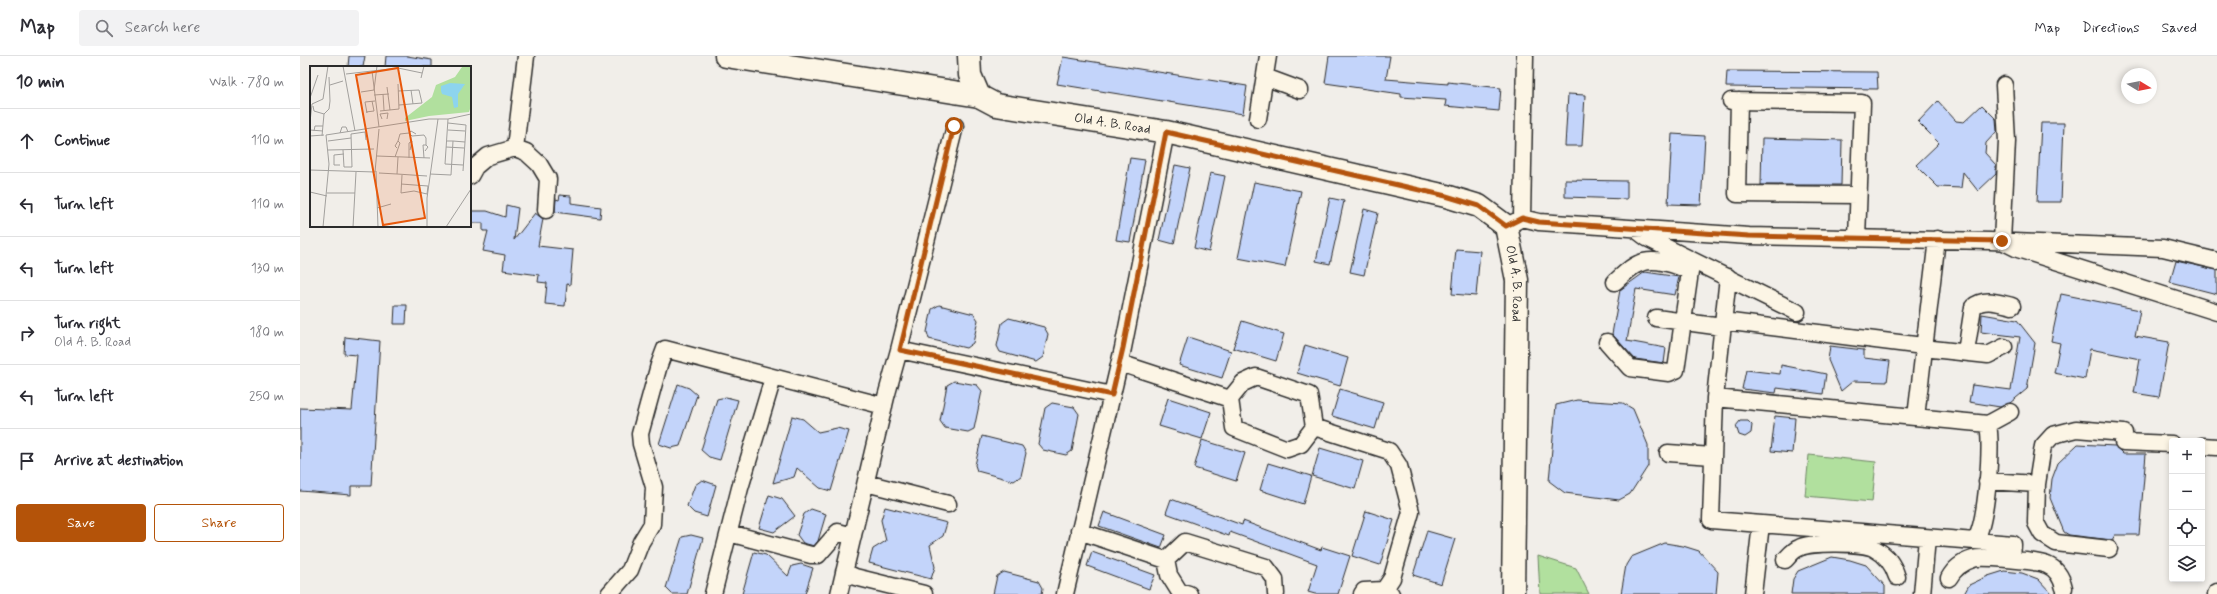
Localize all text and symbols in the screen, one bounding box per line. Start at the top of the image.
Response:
search box [79,10,359,46]
text: Map [20,15,55,40]
icon: search [93,17,115,39]
text: Search here [125,18,200,38]
text: Map [2034,19,2060,37]
text: Directions [2082,19,2140,37]
text: Saved [2162,19,2197,37]
inset map [310,66,471,227]
north arrow [2121,68,2157,104]
text: 10 min [16,71,65,93]
text: Walk · 780 m [209,74,284,91]
street label: Old A. B. Road [1073,109,1152,138]
route start [945,117,963,135]
icon: ahead [16,130,38,152]
text: Continue [54,131,110,151]
text: 110 m [251,132,284,149]
icon: left [16,194,38,216]
text: Turn left [54,195,114,215]
text: 110 m [251,196,284,213]
route end [1993,232,2011,250]
street label: Old A. B. Road [1502,244,1526,322]
icon: left [16,258,38,280]
text: Turn left [54,259,114,279]
text: 130 m [251,260,284,277]
text: Turn right [54,314,121,334]
icon: right [16,322,38,344]
text: 180 m [249,324,284,341]
text: Old A. B. Road [54,334,131,351]
icon: left [16,386,38,408]
text: Turn left [54,387,114,407]
text: 250 m [249,388,284,405]
map controls [2169,438,2205,582]
button: + [2169,438,2205,474]
icon: arrive [16,450,38,472]
text: Arrive at destination [54,451,183,471]
button: − [2169,474,2205,510]
button: Save [16,504,146,542]
button: Share [154,504,284,542]
button: locate [2169,510,2205,546]
button: layers [2169,546,2205,582]

